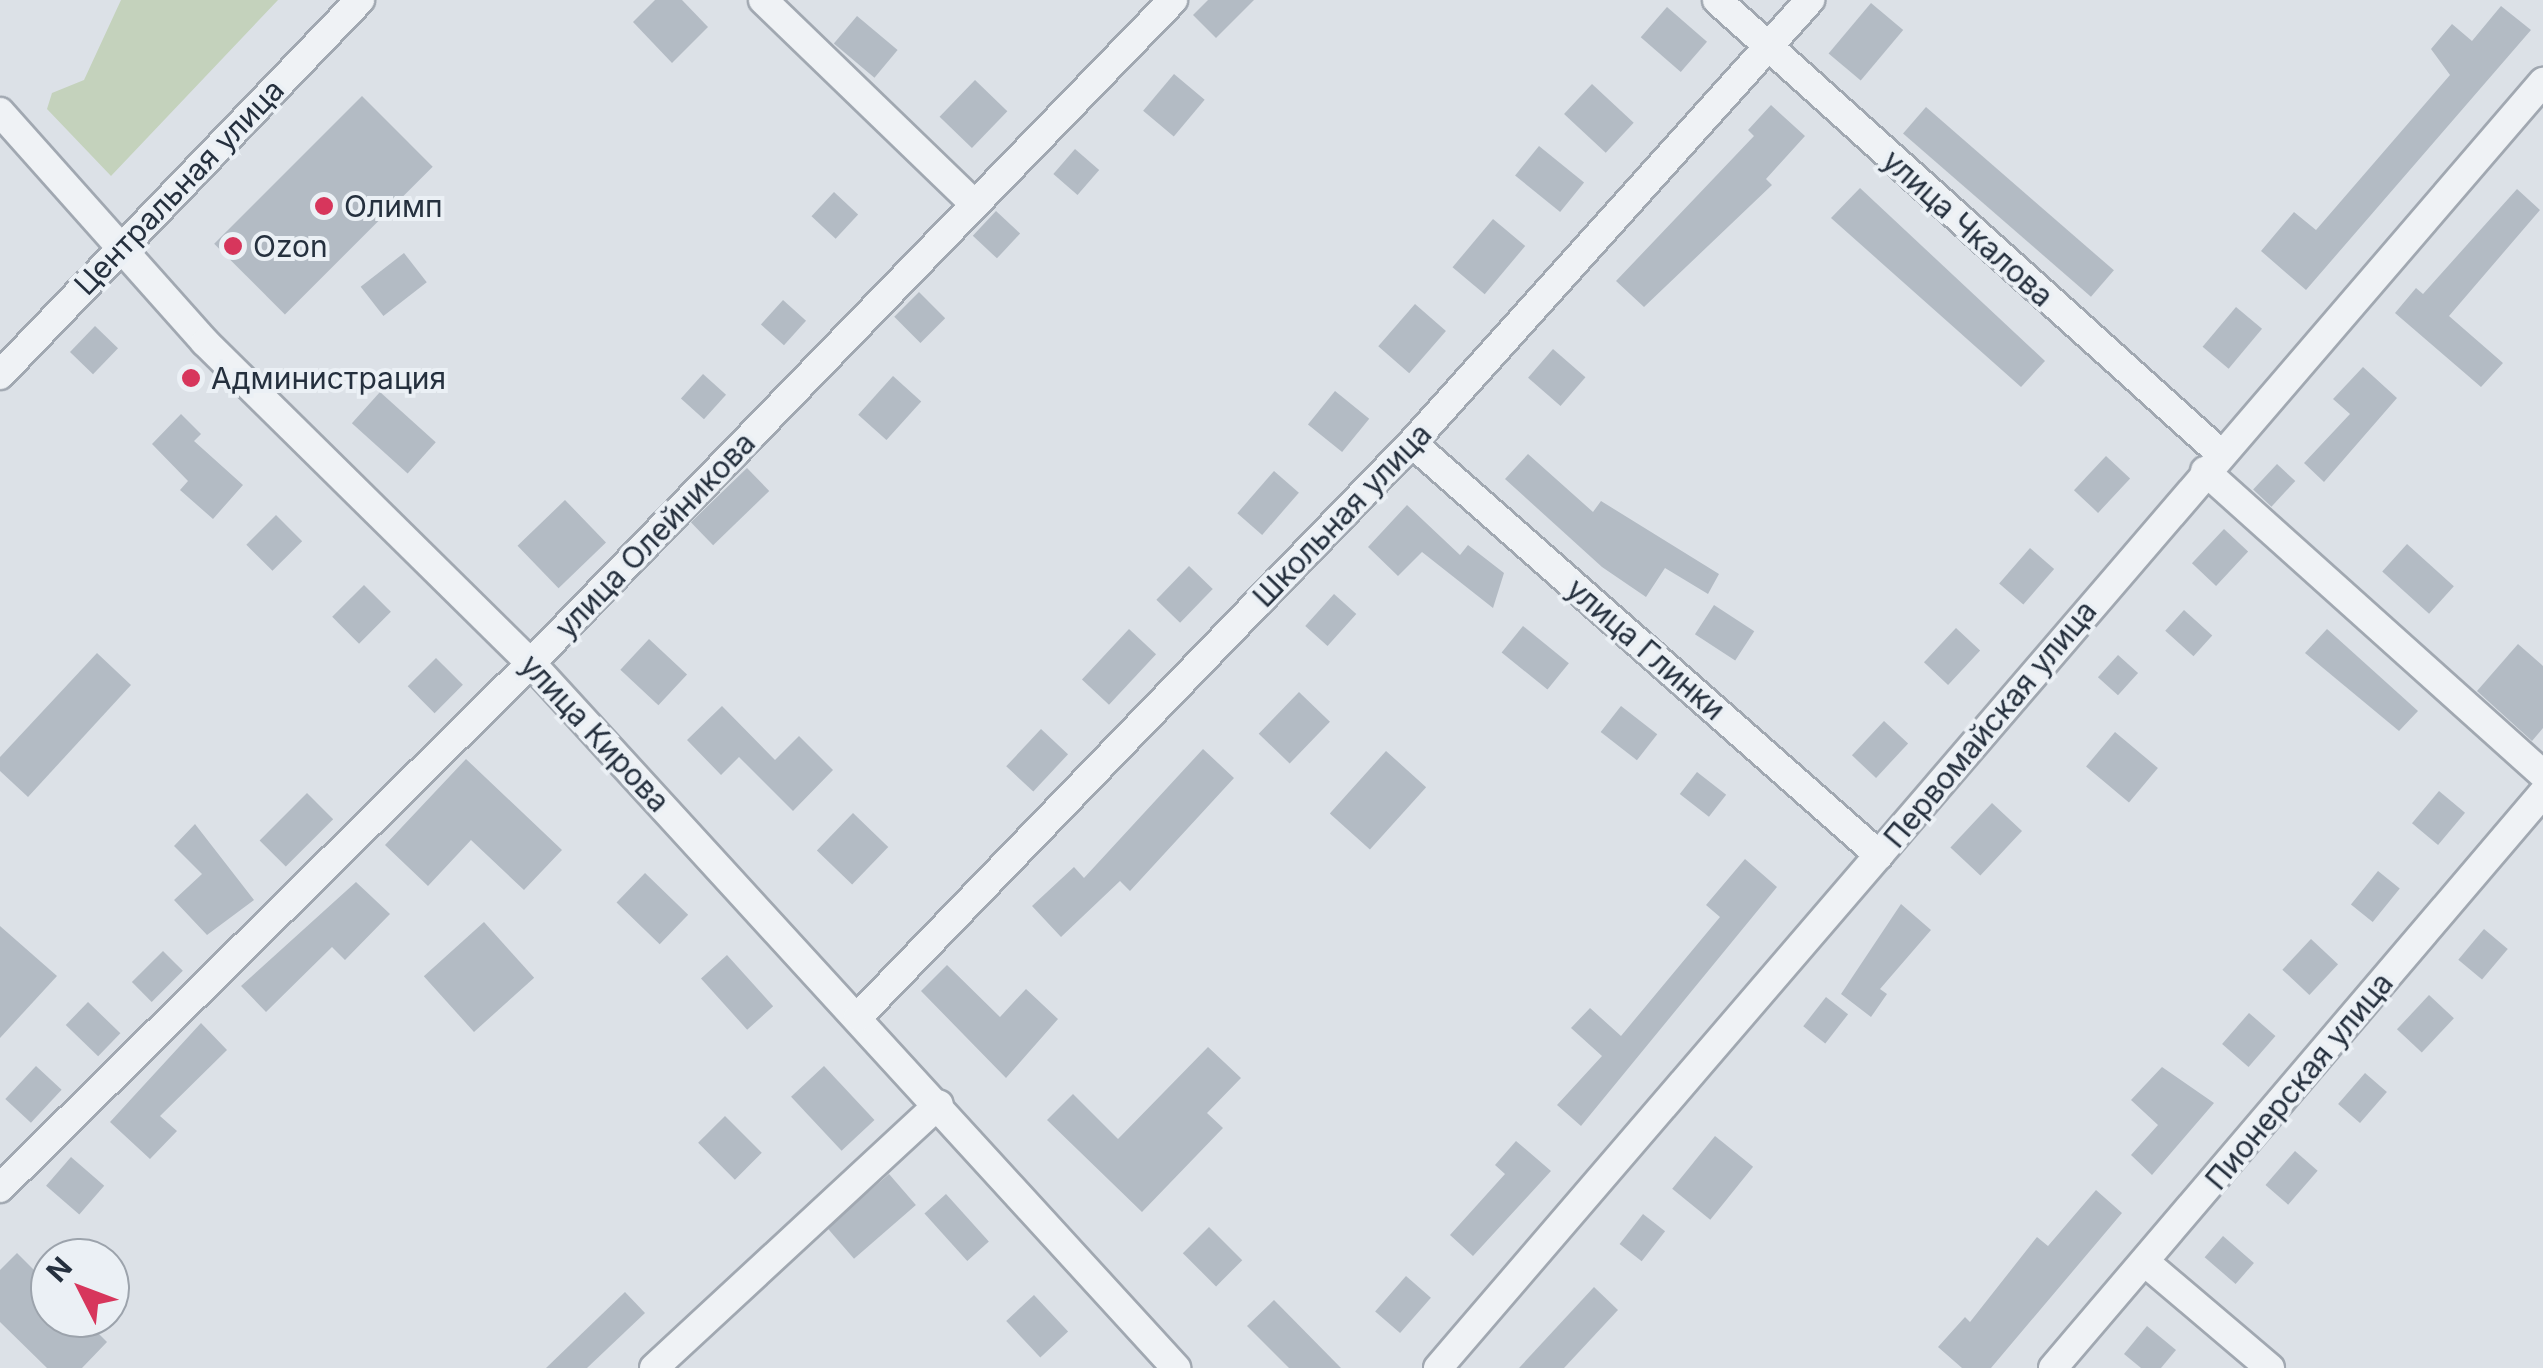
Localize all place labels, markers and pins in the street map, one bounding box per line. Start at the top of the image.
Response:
place label: Олимп [344,188,443,224]
marker: Олимп [313,195,335,217]
place label: Ozon [253,228,328,264]
marker: Ozon [222,235,244,257]
place label: Администрация [211,360,446,396]
marker: Администрация [180,367,202,389]

